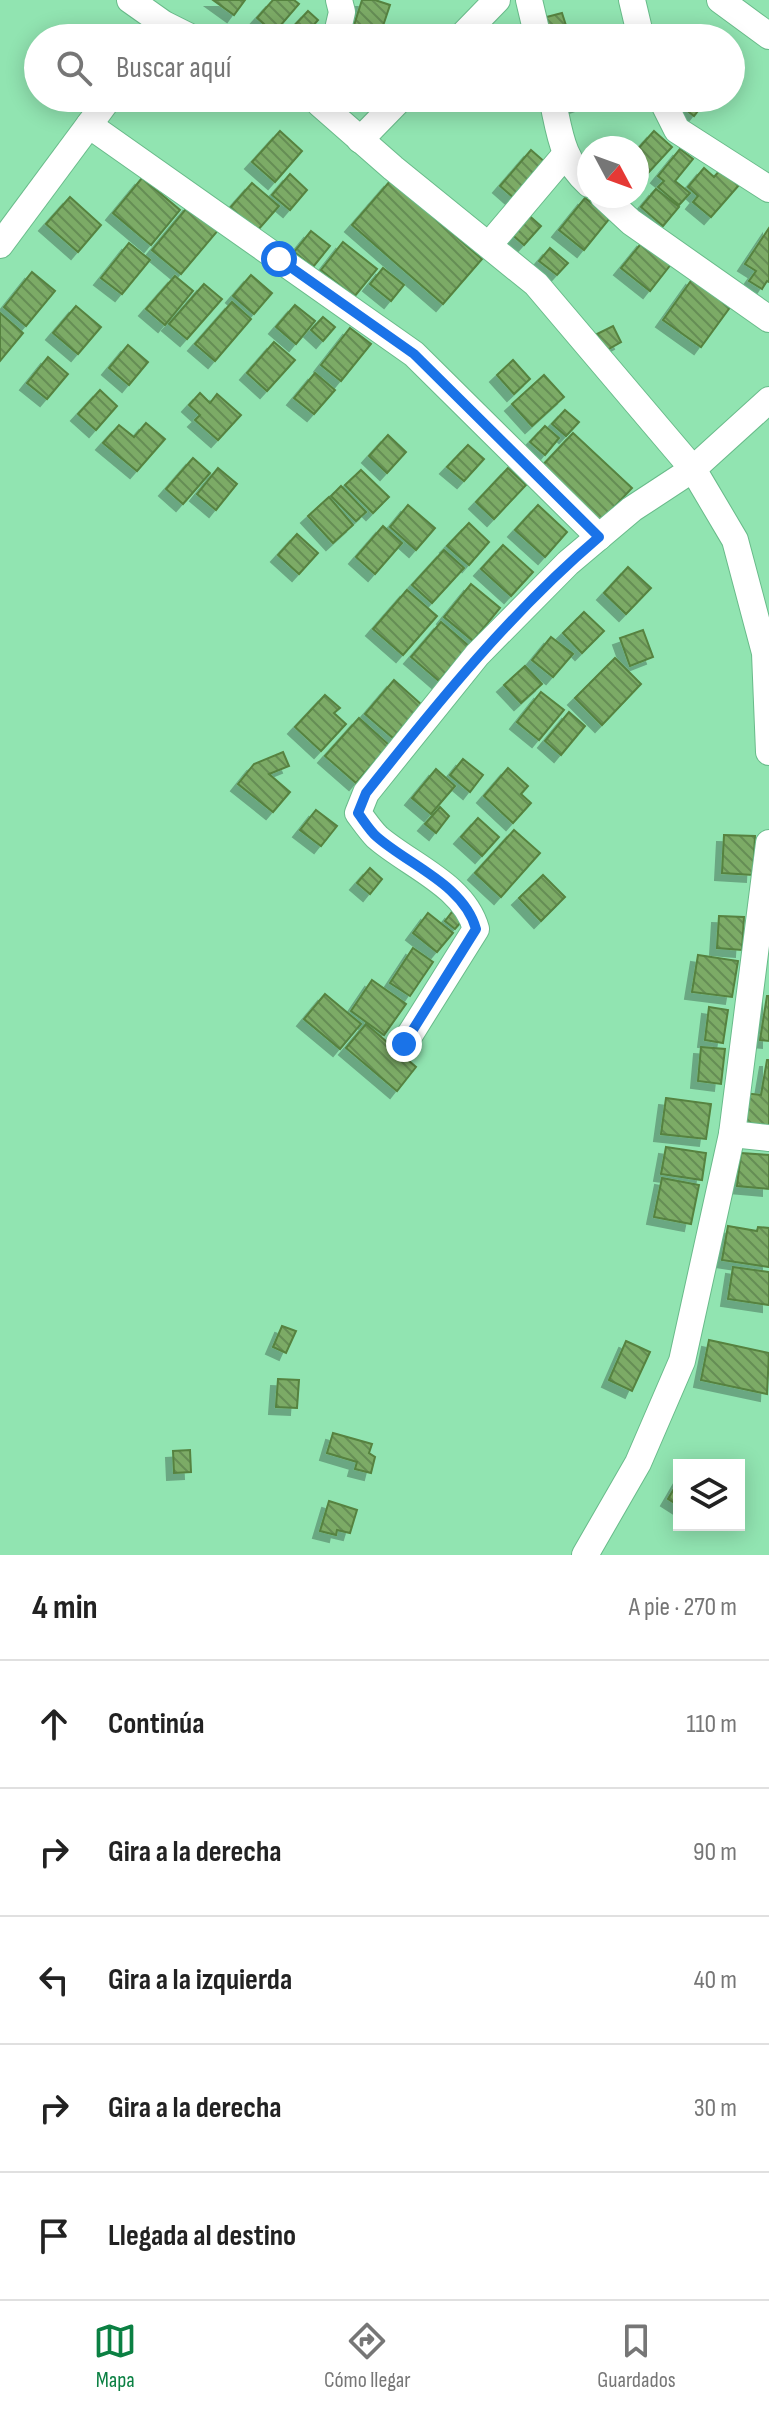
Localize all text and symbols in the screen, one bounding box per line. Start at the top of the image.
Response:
search box [24,24,745,112]
icon: search [52,46,96,90]
text: Buscar aquí [116,50,231,86]
north arrow [577,136,649,208]
route start [261,241,297,277]
route end [386,1026,422,1062]
map controls [673,1459,745,1531]
button: layers [673,1459,745,1531]
text: 4 min [32,1587,98,1628]
text: A pie · 270 m [629,1592,737,1623]
icon: ahead [32,1702,76,1746]
text: Continúa [108,1706,204,1742]
text: 110 m [686,1709,737,1740]
icon: right [32,1830,76,1874]
text: Gira a la derecha [108,1834,282,1870]
text: 90 m [693,1837,737,1868]
icon: left [32,1958,76,2002]
text: Gira a la izquierda [108,1962,292,1998]
text: 40 m [694,1965,737,1996]
icon: right [32,2086,76,2130]
text: Gira a la derecha [108,2090,282,2126]
text: 30 m [694,2093,737,2124]
icon: arrive [32,2214,76,2258]
text: Llegada al destino [108,2218,296,2254]
tab: Mapa [93,2319,137,2394]
tab: Cómo llegar [324,2319,411,2394]
tab: Guardados [597,2319,676,2394]

